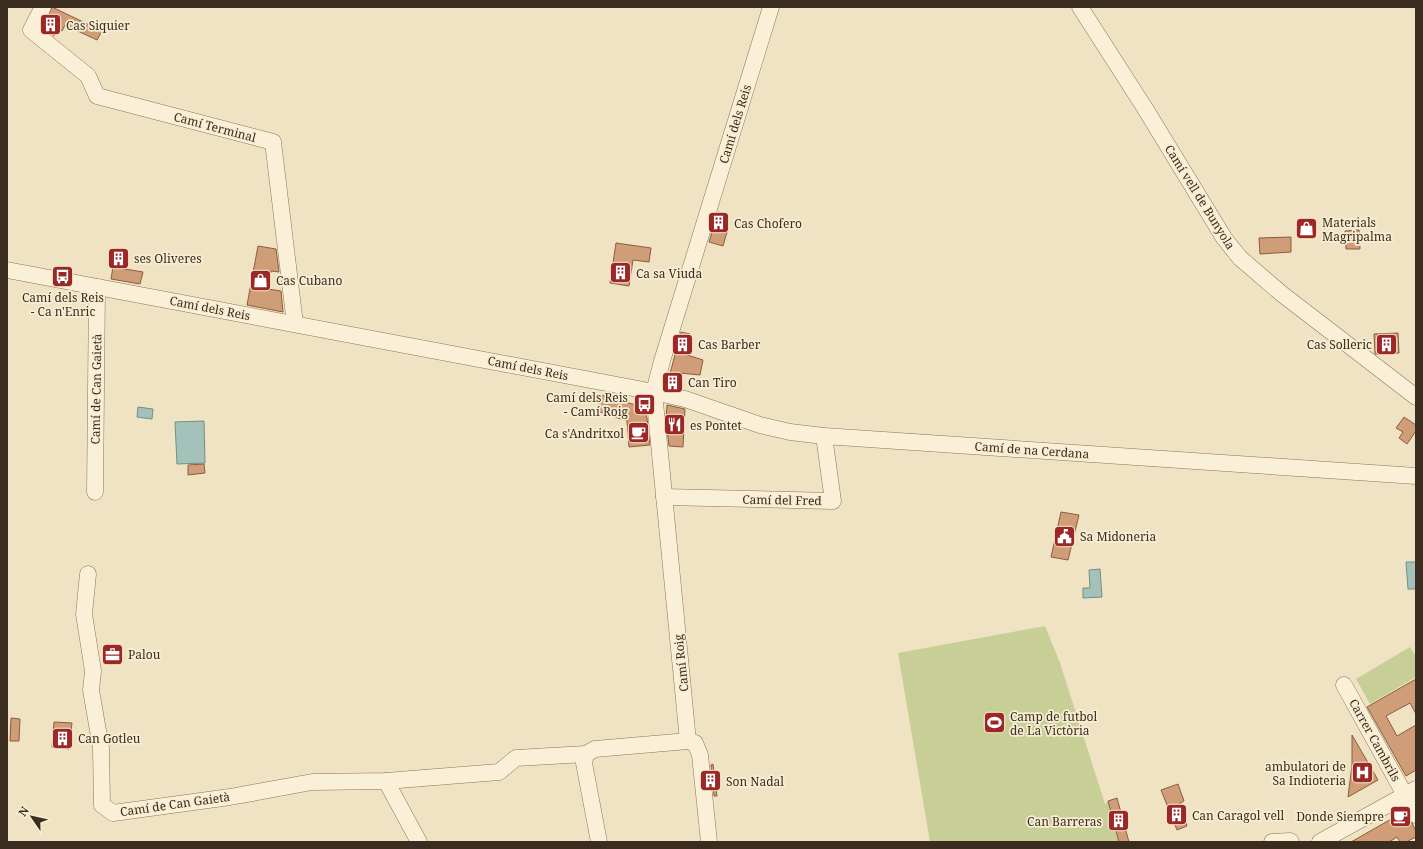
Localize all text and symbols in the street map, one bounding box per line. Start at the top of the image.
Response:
building icon: Cas Siquier [38,12,64,38]
place label: Cas Siquier [66,17,130,34]
street label: Camí dels Reis [715,82,755,166]
street label: Camí Terminal [172,108,258,146]
street label: Camí vell de Bunyola [1161,141,1239,253]
building icon: Cas Chofero [705,210,731,236]
place label: Materials Magripalma [1322,214,1392,245]
place label: Cas Chofero [734,215,802,232]
shop icon: Materials Magripalma [1293,216,1319,242]
building icon: ses Oliveres [106,245,132,271]
place label: ses Oliveres [134,250,202,267]
building icon: Ca sa Viuda [608,260,634,286]
bus stop icon: Camí dels Reis - Ca n'Enric [50,263,76,289]
place label: Ca sa Viuda [636,265,702,282]
shop icon: Cas Cubano [247,267,273,293]
place label: Cas Cubano [276,272,343,289]
place label: Camí dels Reis - Ca n'Enric [22,289,104,320]
street label: Camí dels Reis [168,292,252,324]
building icon: Cas Barber [669,331,695,357]
building icon: Cas Solleric [1374,331,1400,357]
street label: Camí de Can Gaietà [87,333,105,445]
place label: Cas Barber [698,336,761,353]
place label: Cas Solleric [1307,336,1372,353]
street label: Camí dels Reis [486,352,570,384]
building icon: Can Tiro [660,369,686,395]
place label: Can Tiro [688,374,737,391]
place label: Camí dels Reis - Camí Roig [546,389,629,420]
bus stop icon: Camí dels Reis - Camí Roig [631,391,657,417]
restaurant icon: es Pontet [662,412,688,438]
place label: es Pontet [690,417,742,434]
cafe icon: Ca s'Andritxol [626,420,652,446]
place label: Ca s'Andritxol [545,425,624,442]
street label: Camí de na Cerdana [974,438,1090,463]
street label: Camí del Fred [742,491,823,509]
public building icon: Sa Midoneria [1052,523,1078,549]
place label: Sa Midoneria [1080,528,1156,545]
street label: Camí Roig [669,633,692,692]
office icon: Palou [100,641,126,667]
place label: Palou [128,646,161,663]
street label: Carrer Cambrils [1345,696,1405,784]
place label: Camp de futbol de La Victòria [1010,708,1097,739]
sports icon: Camp de futbol de La Victòria [982,710,1008,736]
building icon: Can Gotleu [49,725,75,751]
place label: Can Gotleu [78,730,141,747]
place label: ambulatori de Sa Indioteria [1265,758,1346,789]
hospital icon: ambulatori de Sa Indioteria [1349,760,1375,786]
building icon: Son Nadal [697,768,723,794]
place label: Son Nadal [726,773,784,790]
street label: Camí de Can Gaietà [119,788,231,820]
north arrow [12,797,52,837]
building icon: Can Caragol vell [1164,802,1190,828]
text: N [15,803,32,819]
cafe icon: Donde Siempre [1387,803,1413,829]
place label: Can Caragol vell [1192,807,1285,824]
building icon: Can Barreras [1105,808,1131,834]
place label: Donde Siempre [1296,808,1384,825]
place label: Can Barreras [1027,813,1102,830]

